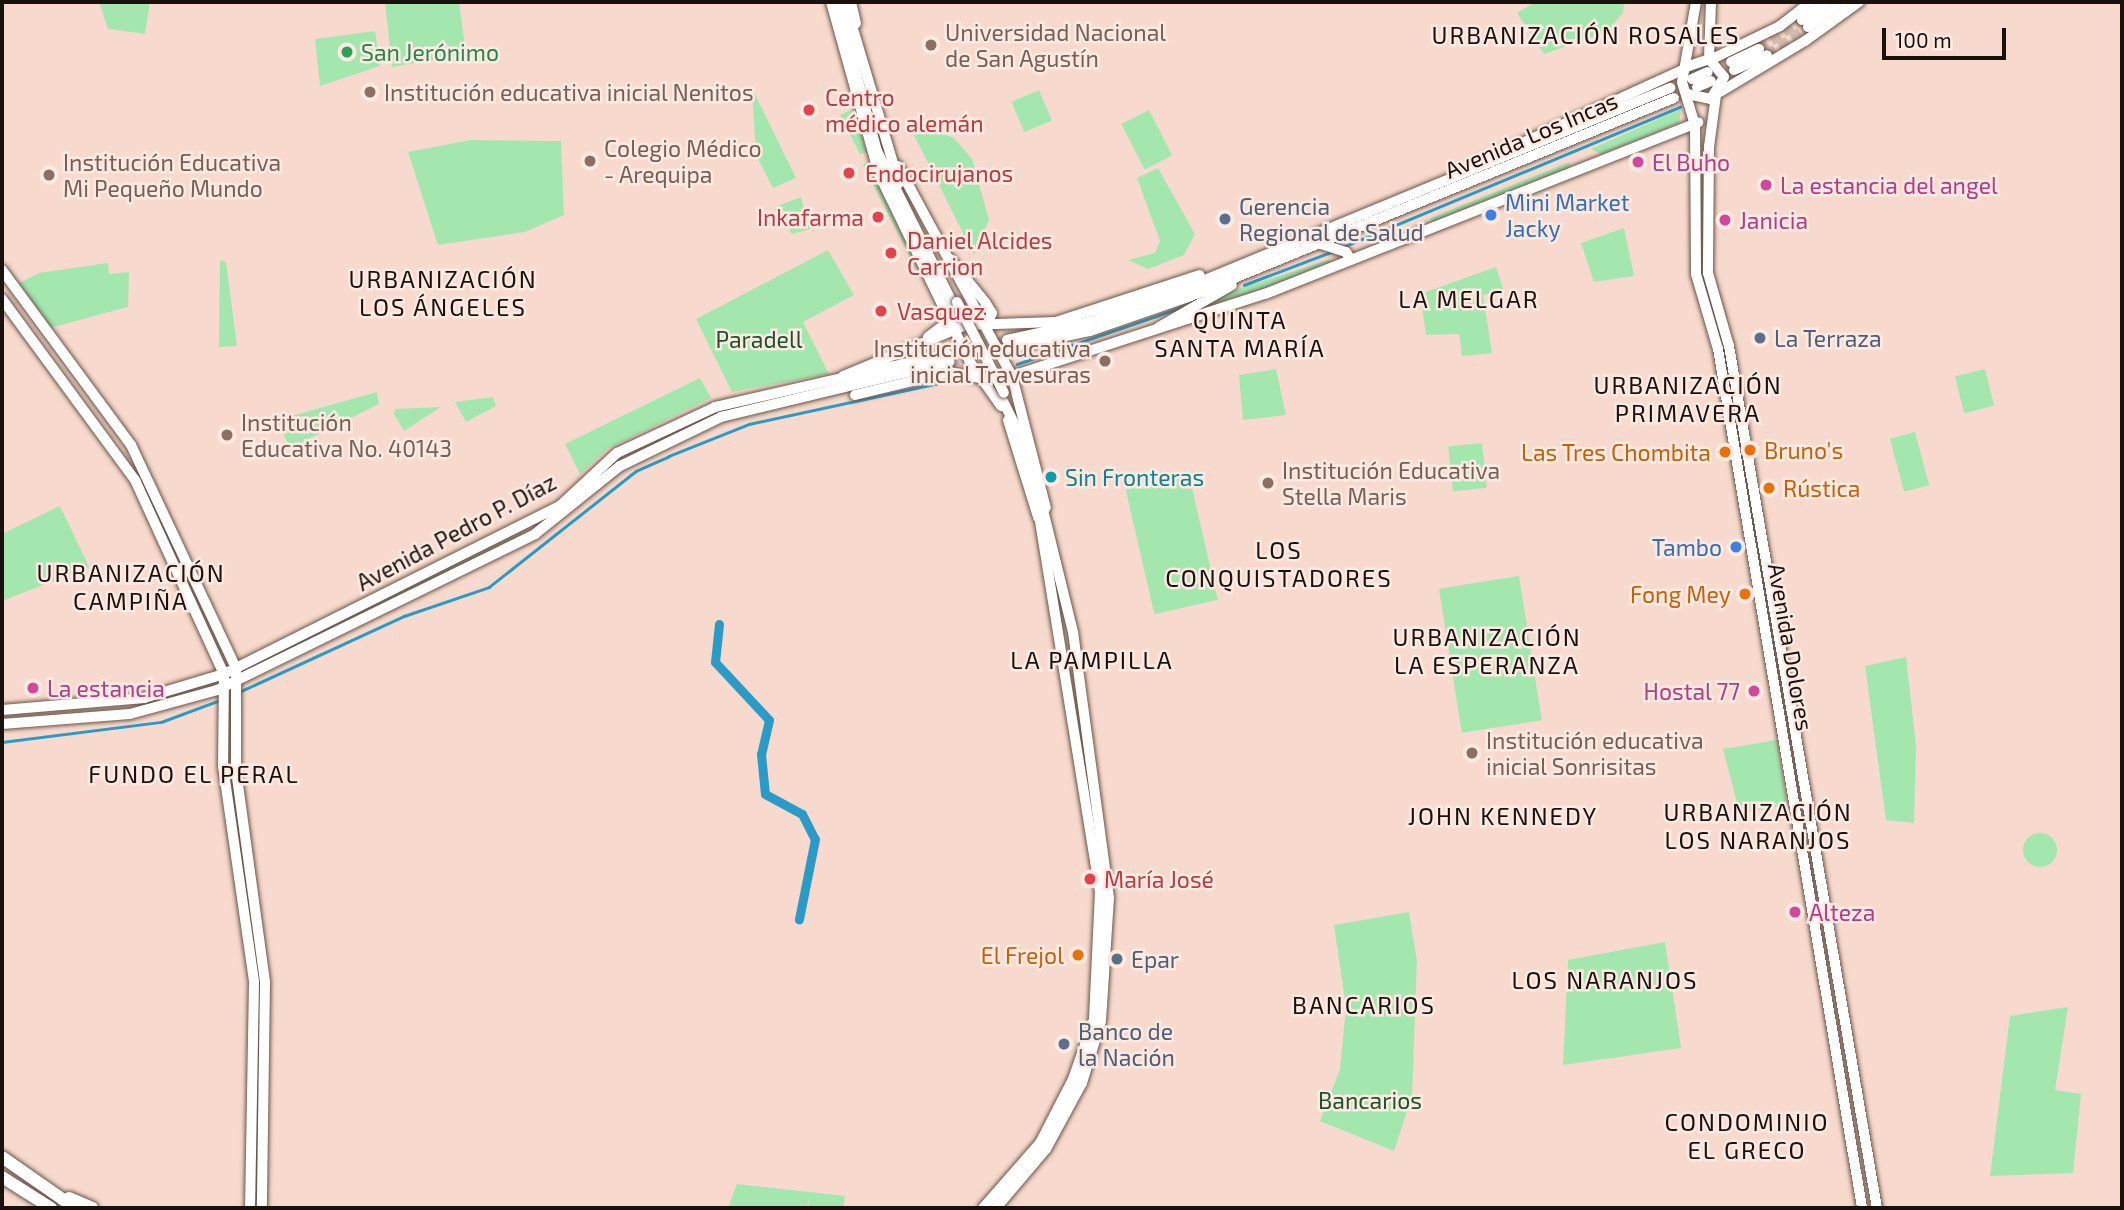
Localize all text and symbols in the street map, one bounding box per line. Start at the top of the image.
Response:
scale bar [1886,14,2010,58]
place label: Universidad Nacional de San Agustín [945,18,1166,72]
district label: URBANIZACIÓN ROSALES [1434,21,1738,49]
text: 100 m [1895,27,1952,52]
marker: Universidad Nacional de San Agustín [923,37,939,53]
place label: San Jerónimo [361,38,499,66]
marker: San Jerónimo [339,44,355,60]
place label: Institución educativa inicial Nenitos [384,78,754,106]
place label: Centro médico alemán [825,83,984,137]
marker: Institución educativa inicial Nenitos [362,84,378,100]
street label: Avenida Los Incas [1441,86,1621,184]
marker: Centro médico alemán [799,100,819,120]
place label: Colegio Médico - Arequipa [604,134,762,188]
place label: Institución Educativa Mi Pequeño Mundo [63,148,281,202]
place label: El Buho [1652,148,1731,176]
marker: Colegio Médico - Arequipa [582,153,598,169]
marker: El Buho [1630,154,1646,170]
place label: Endocirujanos [865,159,1013,187]
marker: Endocirujanos [839,163,859,183]
marker: Institución Educativa Mi Pequeño Mundo [41,167,57,183]
place label: La estancia del angel [1780,171,1998,199]
marker: La estancia del angel [1758,177,1774,193]
place label: Mini Market Jacky [1505,188,1630,242]
place label: Gerencia Regional de Salud [1239,192,1424,246]
place label: Inkafarma [757,203,864,231]
place label: Janicia [1739,206,1808,234]
marker: Mini Market Jacky [1483,207,1499,223]
marker: Inkafarma [870,209,886,225]
marker: Gerencia Regional de Salud [1217,211,1233,227]
marker: Janicia [1717,212,1733,228]
place label: Daniel Alcides Carrion [907,226,1054,280]
marker: Daniel Alcides Carrion [881,243,901,263]
district label: URBANIZACIÓN LOS ÁNGELES [350,265,536,321]
district label: LA MELGAR [1399,285,1539,313]
place label: Vasquez [897,297,985,325]
marker: Vasquez [871,301,891,321]
district label: QUINTA SANTA MARÍA [1155,306,1325,362]
place label: La Terraza [1774,324,1882,352]
park label: Paradell [715,325,803,353]
marker: La Terraza [1752,330,1768,346]
place label: Institución educativa inicial Travesuras [873,334,1091,388]
marker: Institución educativa inicial Travesuras [1097,353,1113,369]
district label: URBANIZACIÓN PRIMAVERA [1595,371,1781,427]
place label: Institución Educativa No. 40143 [241,408,452,462]
marker: Institución Educativa No. 40143 [219,427,235,443]
place label: Bruno's [1764,436,1843,464]
place label: Las Tres Chombita [1521,438,1711,466]
marker: Bruno's [1742,442,1758,458]
marker: Las Tres Chombita [1717,444,1733,460]
place label: Institución Educativa Stella Maris [1282,456,1500,510]
place label: Sin Fronteras [1065,463,1204,491]
street label: Avenida Pedro P. Díaz [352,468,560,596]
marker: Sin Fronteras [1043,469,1059,485]
place label: Rústica [1783,474,1860,502]
marker: Institución Educativa Stella Maris [1260,475,1276,491]
marker: Rústica [1761,480,1777,496]
place label: Tambo [1652,533,1722,561]
district label: LOS CONQUISTADORES [1167,536,1391,592]
marker: Tambo [1728,539,1744,555]
district label: URBANIZACIÓN CAMPIÑA [38,559,224,615]
street label: Avenida Dolores [1763,561,1819,733]
place label: Fong Mey [1630,580,1731,608]
marker: Fong Mey [1737,586,1753,602]
district label: URBANIZACIÓN LA ESPERANZA [1394,623,1580,679]
district label: LA PAMPILLA [1011,646,1173,674]
place label: La estancia [47,674,165,702]
place label: Hostal 77 [1643,677,1740,705]
marker: La estancia [25,680,41,696]
marker: Hostal 77 [1746,683,1762,699]
place label: Institución educativa inicial Sonrisitas [1486,726,1704,780]
marker: Institución educativa inicial Sonrisitas [1464,745,1480,761]
district label: FUNDO EL PERAL [90,760,298,788]
district label: URBANIZACIÓN LOS NARANJOS [1665,798,1851,854]
district label: JOHN KENNEDY [1409,802,1597,830]
place label: María José [1104,865,1214,893]
marker: María José [1082,871,1098,887]
place label: Alteza [1809,898,1875,926]
marker: Alteza [1787,904,1803,920]
place label: El Frejol [980,941,1064,969]
place label: Epar [1131,945,1179,973]
marker: El Frejol [1070,947,1086,963]
marker: Epar [1109,951,1125,967]
district label: LOS NARANJOS [1513,966,1697,994]
district label: BANCARIOS [1293,991,1435,1019]
place label: Banco de la Nación [1078,1017,1175,1071]
marker: Banco de la Nación [1056,1036,1072,1052]
park label: Bancarios [1318,1086,1422,1114]
district label: CONDOMINIO EL GRECO [1666,1108,1828,1164]

